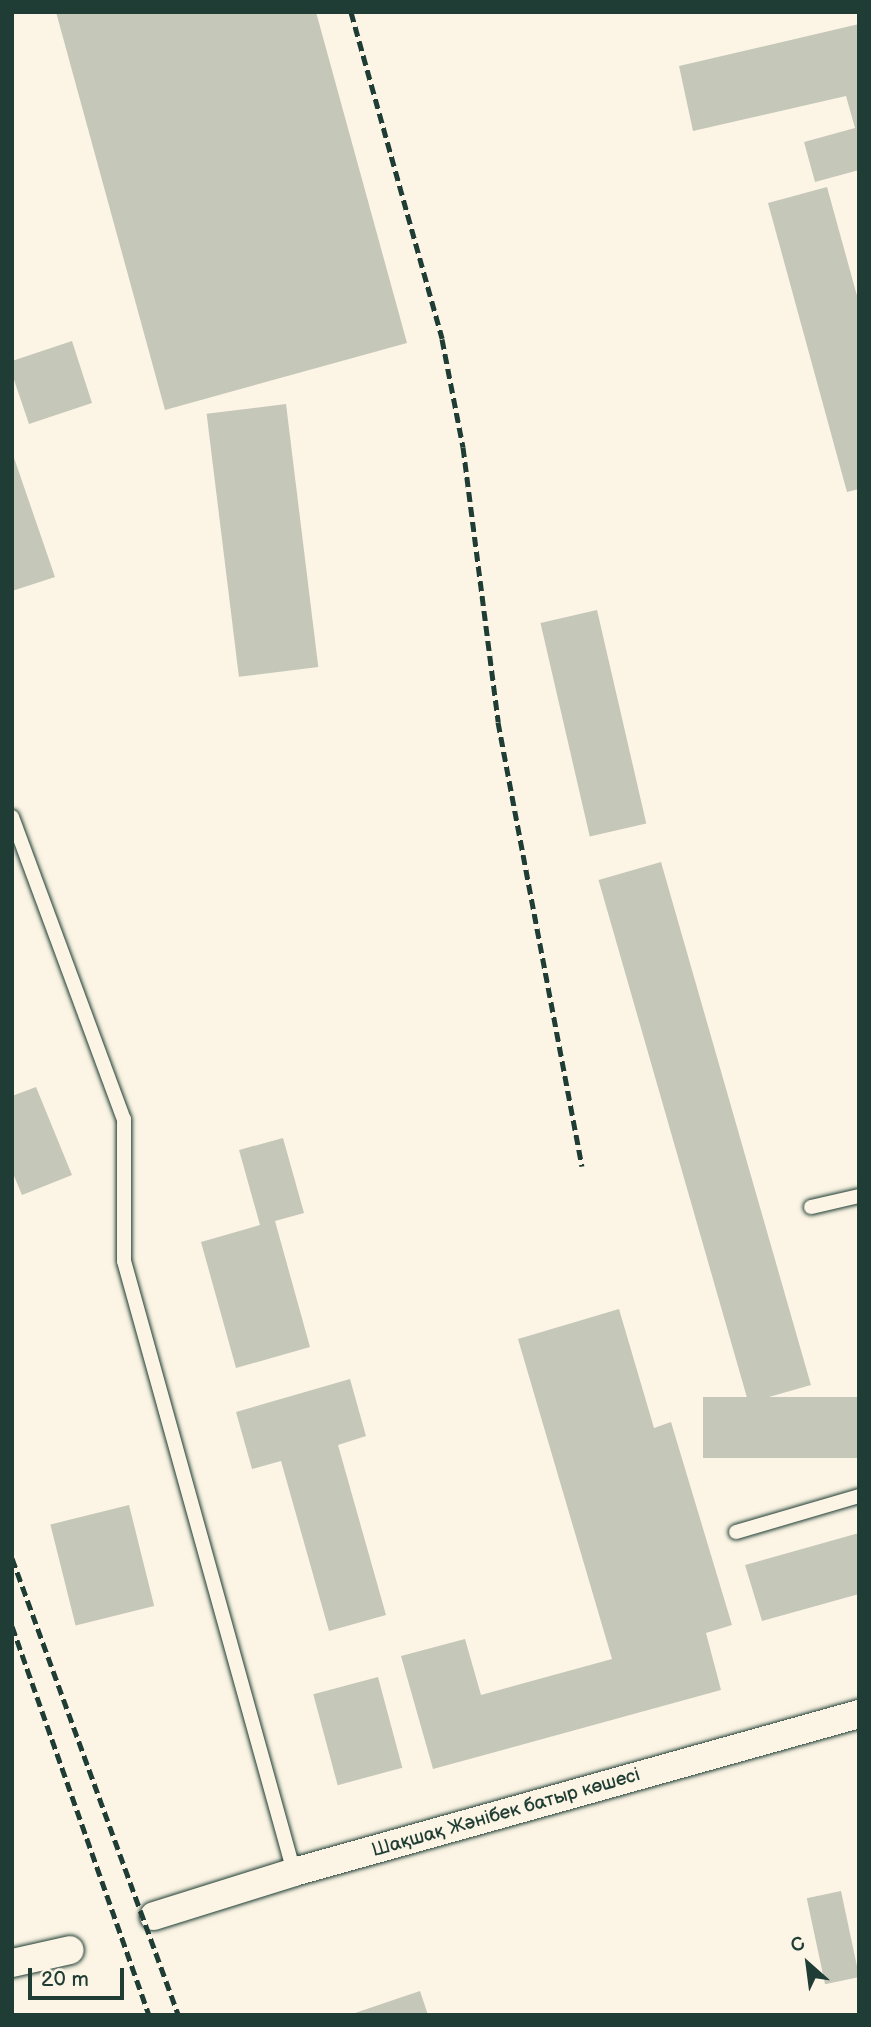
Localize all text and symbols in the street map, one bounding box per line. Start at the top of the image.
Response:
street label: Шақшақ Жәнібек батыр көшесі [369,1764,643,1862]
north arrow [773,1929,843,1999]
text: С [787,1932,809,1958]
scale bar [32,1954,128,1998]
text: 20 m [41,1967,89,1992]

